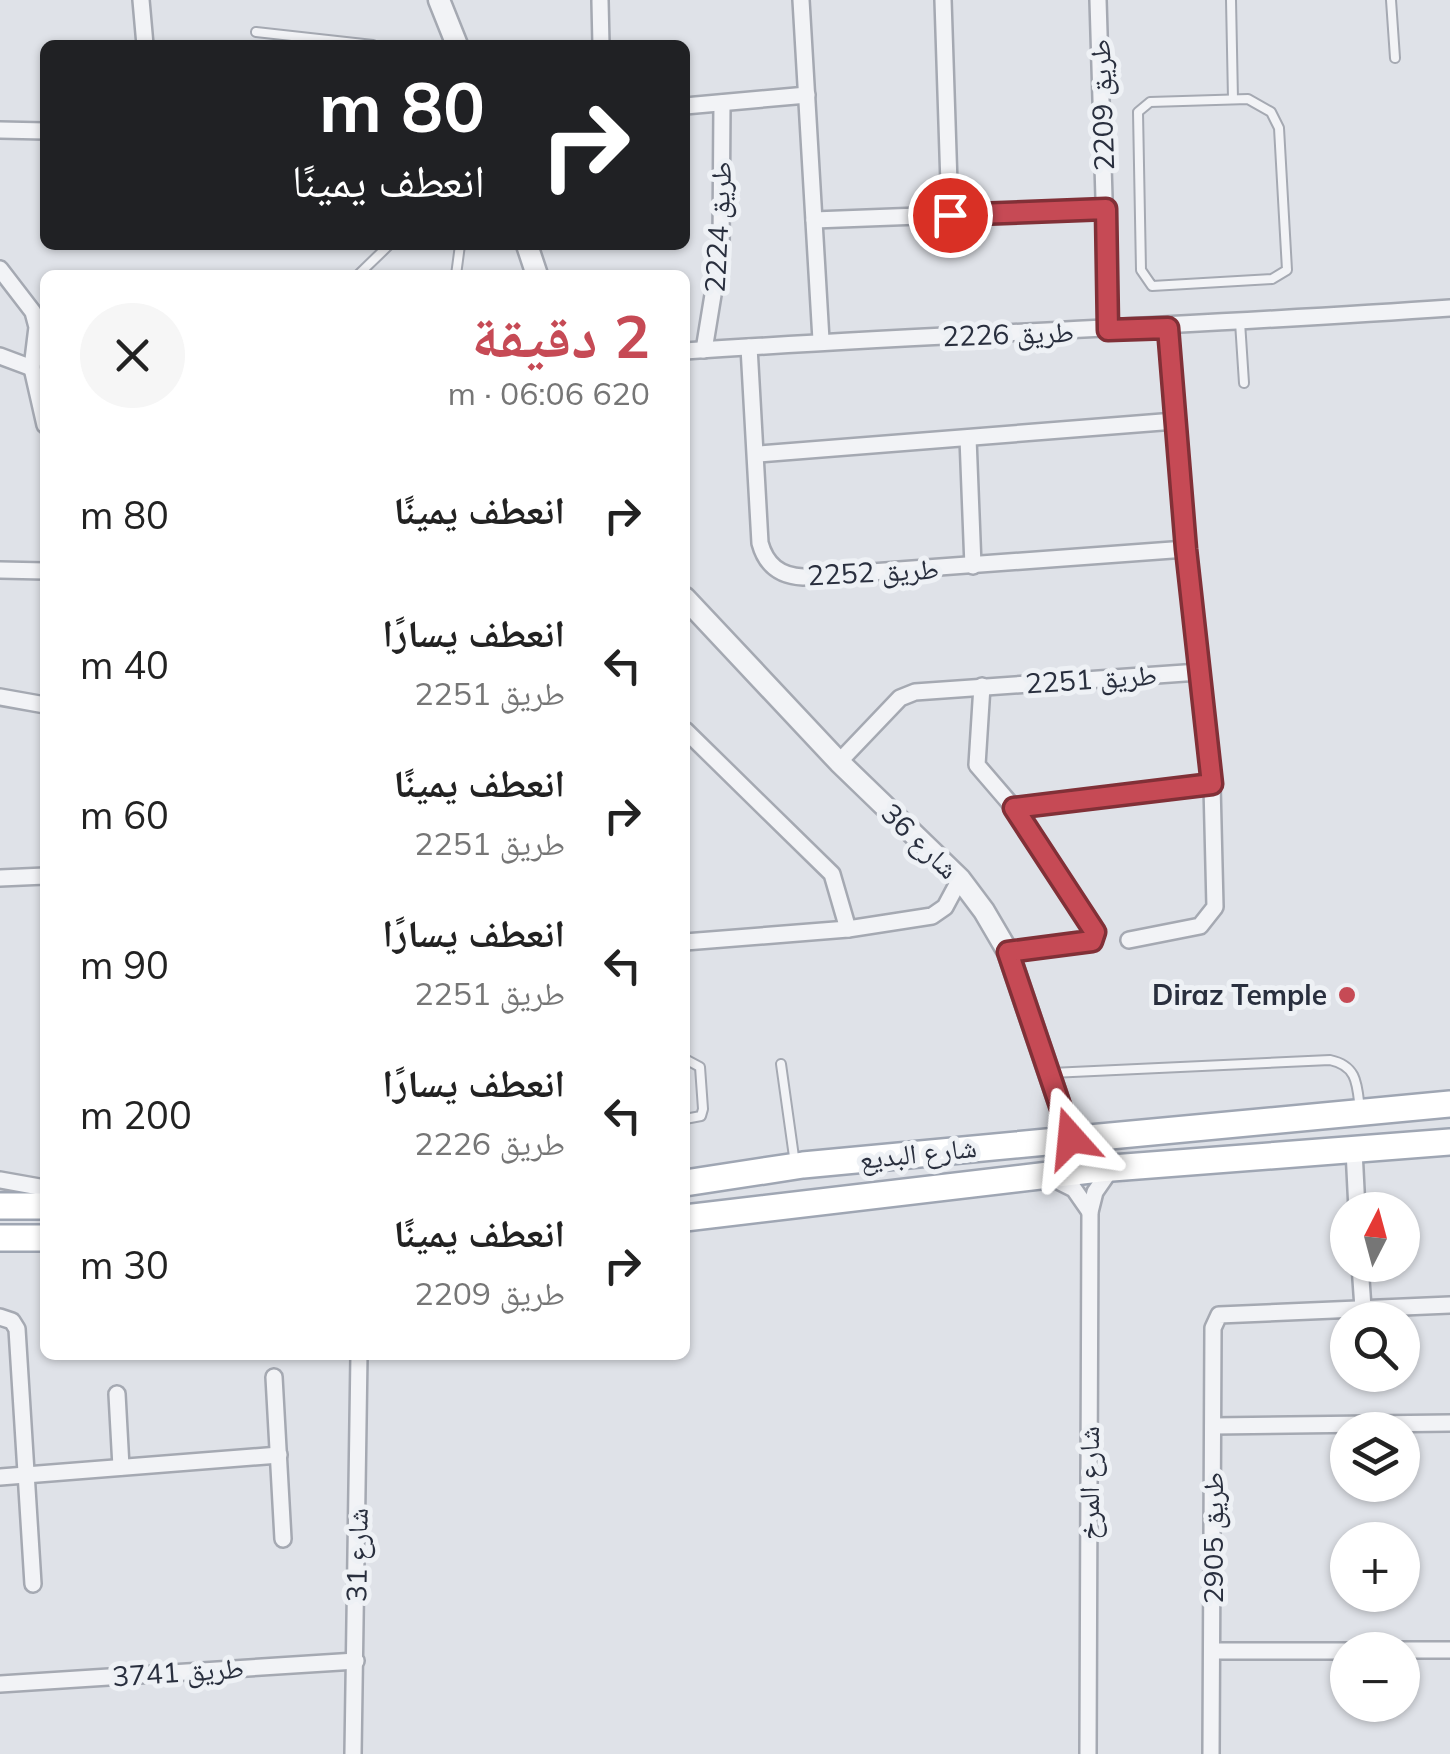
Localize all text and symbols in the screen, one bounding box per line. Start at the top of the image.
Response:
street label: طريق 2209 [1082,38,1122,172]
text: 80 m [319,62,485,150]
icon: right [520,80,650,210]
text: انعطف يمينًا [292,152,485,208]
street label: طريق 2224 [697,160,739,294]
pin [908,173,993,258]
icon: arrive [923,188,978,243]
text: 2 دقيقة [472,298,650,373]
button: close [80,303,185,408]
street label: طريق 2226 [941,314,1075,354]
text: 620 m · 06:06 [448,373,650,413]
text: انعطف يمينًا [393,486,565,534]
icon: right [595,488,650,543]
text: 80 m [80,491,169,539]
street label: طريق 2252 [806,551,940,593]
text: انعطف يسارًا [382,609,565,657]
icon: left [595,638,650,693]
text: 40 m [80,641,169,689]
street label: طريق 2251 [1024,656,1158,702]
text: طريق 2251 [414,673,565,713]
text: انعطف يمينًا [393,759,565,807]
icon: right [595,788,650,843]
text: 60 m [80,791,169,839]
street label: شارع 36 [874,795,966,887]
text: طريق 2251 [414,823,565,863]
text: انعطف يسارًا [382,909,565,957]
icon: left [595,938,650,993]
text: 90 m [80,941,169,989]
text: طريق 2251 [414,973,565,1013]
place label: Diraz Temple [1152,977,1327,1012]
marker: Diraz Temple [1336,984,1358,1006]
text: انعطف يسارًا [382,1059,565,1107]
position arrow [1019,1086,1123,1190]
icon: left [595,1088,650,1143]
text: 200 m [80,1091,192,1139]
text: طريق 2226 [414,1123,565,1163]
street label: شارع البديع [858,1129,978,1177]
north arrow [1330,1192,1420,1282]
map controls [1330,1192,1420,1722]
text: انعطف يمينًا [393,1209,565,1257]
icon: right [595,1238,650,1293]
text: 30 m [80,1241,169,1289]
text: طريق 2209 [414,1273,565,1313]
button: search [1330,1302,1420,1392]
button: layers [1330,1412,1420,1502]
street label: شارع المرخ [1071,1426,1107,1540]
street label: طريق 2905 [1195,1472,1231,1604]
street label: شارع 31 [338,1508,376,1602]
button: + [1330,1522,1420,1612]
button: − [1330,1632,1420,1722]
street label: طريق 3741 [111,1649,245,1695]

